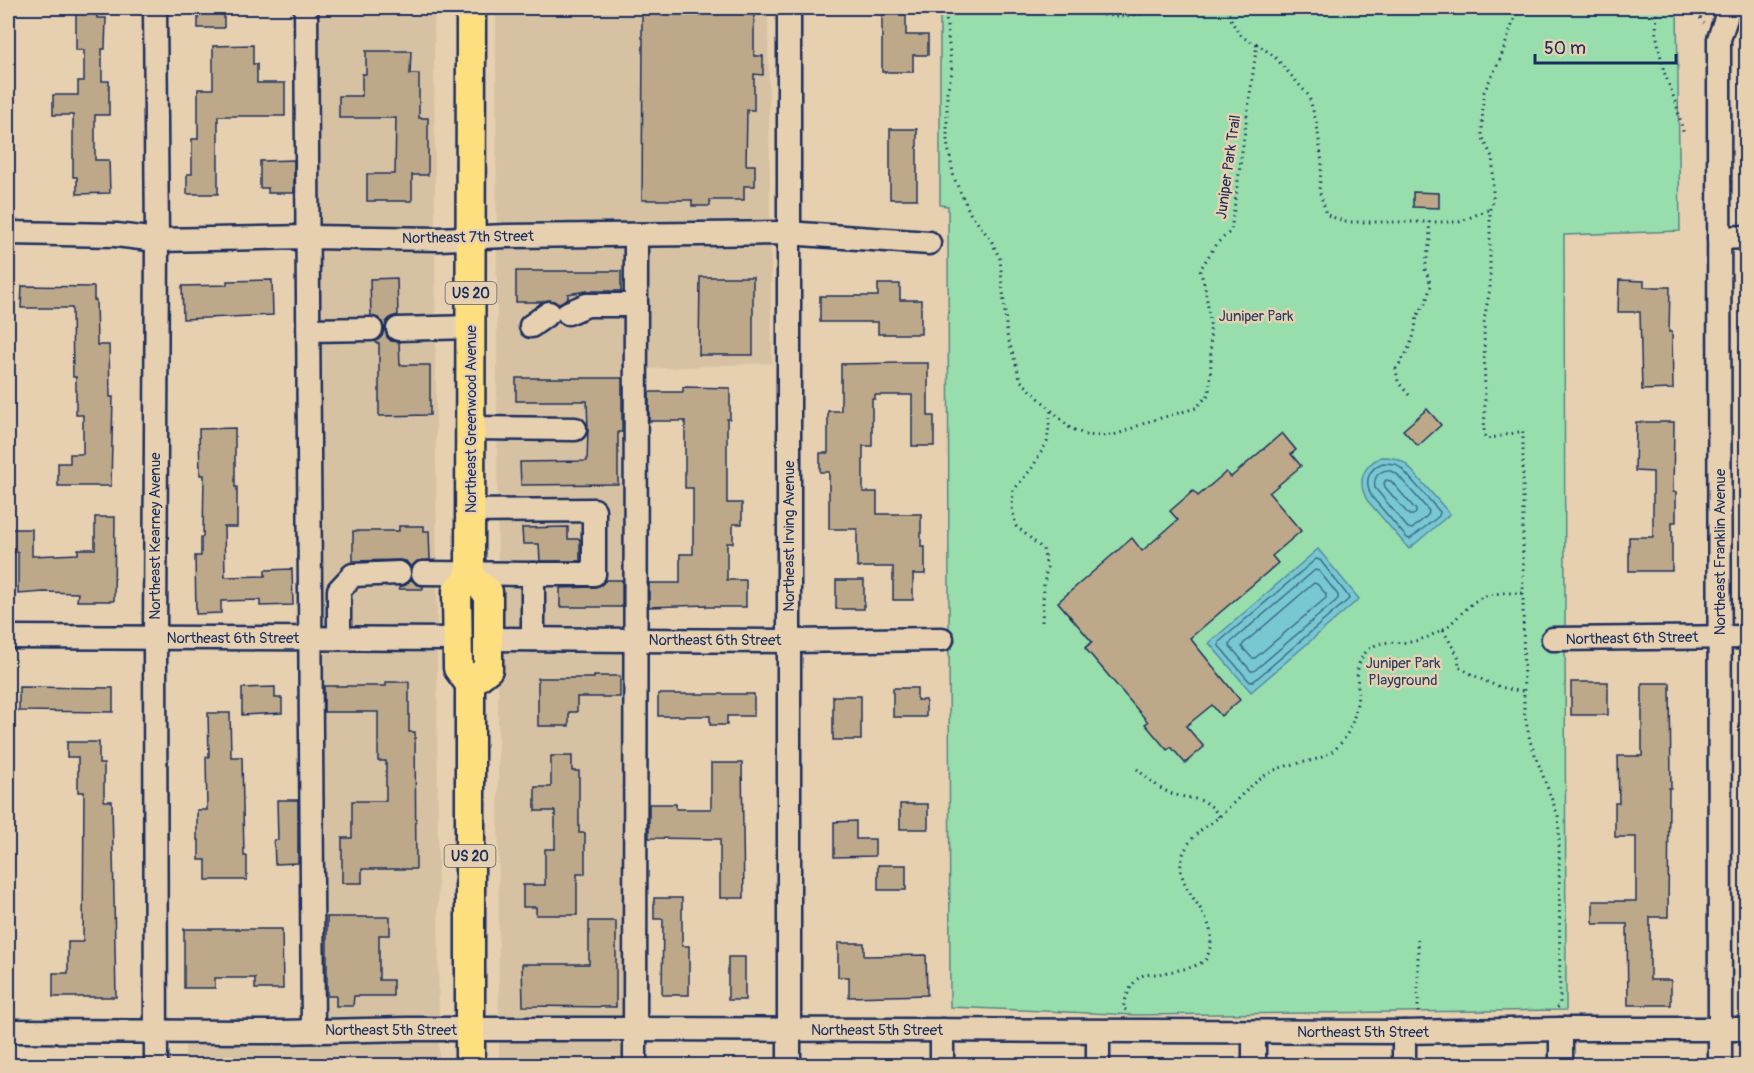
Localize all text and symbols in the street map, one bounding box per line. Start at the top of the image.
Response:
scale bar [1535,27,1676,65]
text: 50 m [1544,37,1586,60]
street label: Juniper Park Trail [1212,114,1245,220]
street label: Northeast 7th Street [402,227,535,248]
road number: US 20 [446,282,496,304]
park label: Juniper Park [1218,307,1294,326]
street label: Northeast Greenwood Avenue [462,324,481,513]
street label: Northeast Kearney Avenue [146,452,165,620]
street label: Northeast Irving Avenue [780,460,799,612]
street label: Northeast Franklin Avenue [1711,468,1730,635]
street label: Northeast 6th Street [1565,628,1699,649]
street label: Northeast 6th Street [167,629,300,648]
street label: Northeast 6th Street [649,631,782,650]
park label: Juniper Park Playground [1365,654,1441,690]
road number: US 20 [444,845,496,867]
street label: Northeast 5th Street [325,1021,458,1040]
street label: Northeast 5th Street [811,1021,944,1040]
street label: Northeast 5th Street [1297,1023,1430,1042]

